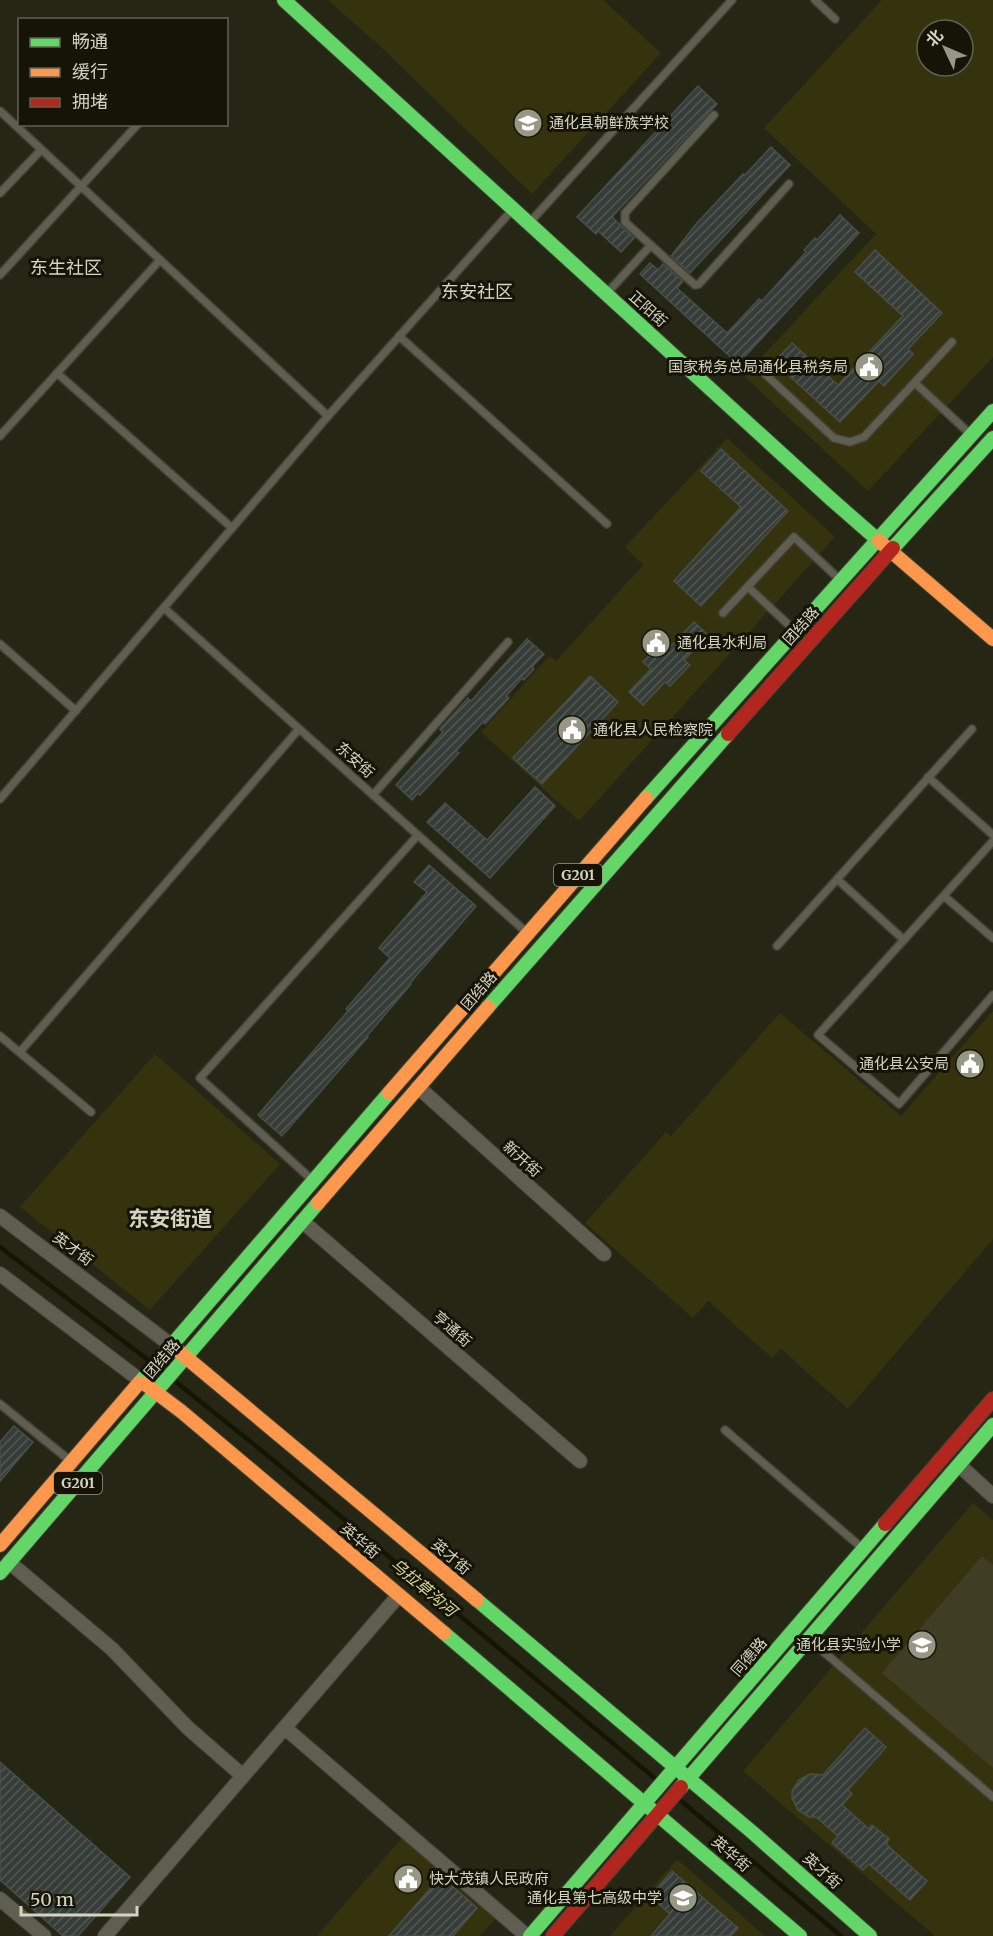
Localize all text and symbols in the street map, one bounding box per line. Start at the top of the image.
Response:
legend [18,18,228,126]
north arrow [915,18,975,78]
text: 北 [921,25,947,50]
text: 畅通 [72,30,108,53]
text: 缓行 [72,60,108,83]
text: 拥堵 [72,90,108,113]
school or university icon: 通化县朝鲜族学校 [512,107,544,139]
place label: 通化县朝鲜族学校 [549,113,669,132]
district label: 东生社区 [30,256,102,279]
district label: 东安社区 [441,280,513,303]
street label: 正阳街 [625,287,671,331]
public building icon: 国家税务总局通化县税务局 [853,351,885,383]
place label: 国家税务总局通化县税务局 [668,357,848,376]
street label: 团结路 [779,603,823,649]
public building icon: 通化县水利局 [640,627,672,659]
place label: 通化县水利局 [677,633,767,652]
public building icon: 通化县人民检察院 [556,714,588,746]
place label: 通化县人民检察院 [593,720,713,739]
street label: 东安街 [332,738,378,782]
road number: G201 [554,864,602,886]
street label: 团结路 [457,967,501,1014]
public building icon: 通化县公安局 [954,1048,986,1080]
place label: 通化县公安局 [859,1054,949,1073]
street label: 新开街 [499,1137,545,1181]
district label: 东安街道 [128,1205,212,1232]
street label: 英才街 [50,1228,97,1270]
street label: 亨通街 [429,1307,476,1351]
street label: 团结路 [140,1335,184,1382]
road number: G201 [54,1472,102,1494]
street label: 英华街 [337,1519,384,1562]
street label: 英才街 [428,1535,475,1578]
water label: 乌拉草沟河 [387,1554,463,1622]
school or university icon: 通化县实验小学 [906,1629,938,1661]
street label: 同德路 [727,1633,771,1680]
place label: 通化县实验小学 [796,1635,901,1654]
street label: 英华街 [708,1832,755,1876]
street label: 英才街 [799,1849,845,1893]
public building icon: 快大茂镇人民政府 [392,1863,424,1895]
place label: 快大茂镇人民政府 [429,1869,549,1888]
scale bar [21,1879,136,1917]
school or university icon: 通化县第七高级中学 [667,1882,699,1914]
text: 50 m [30,1888,74,1911]
place label: 通化县第七高级中学 [527,1888,662,1907]

